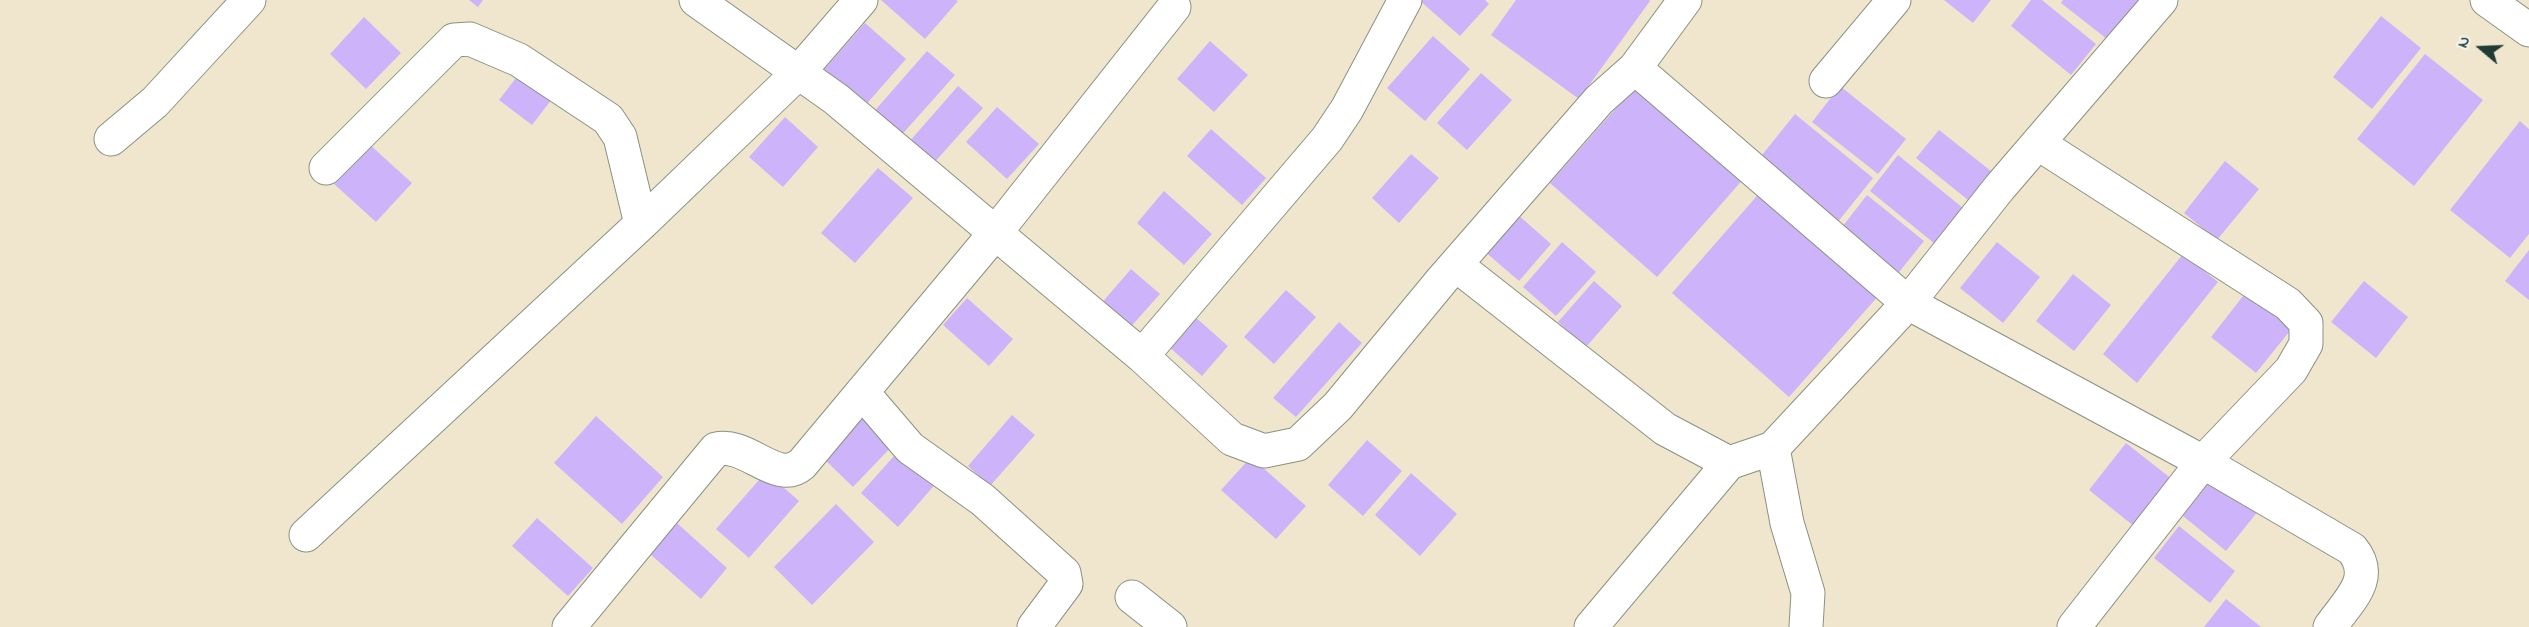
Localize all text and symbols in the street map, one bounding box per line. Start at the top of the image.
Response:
north arrow [2451,18,2511,78]
text: N [2451,33,2477,51]

